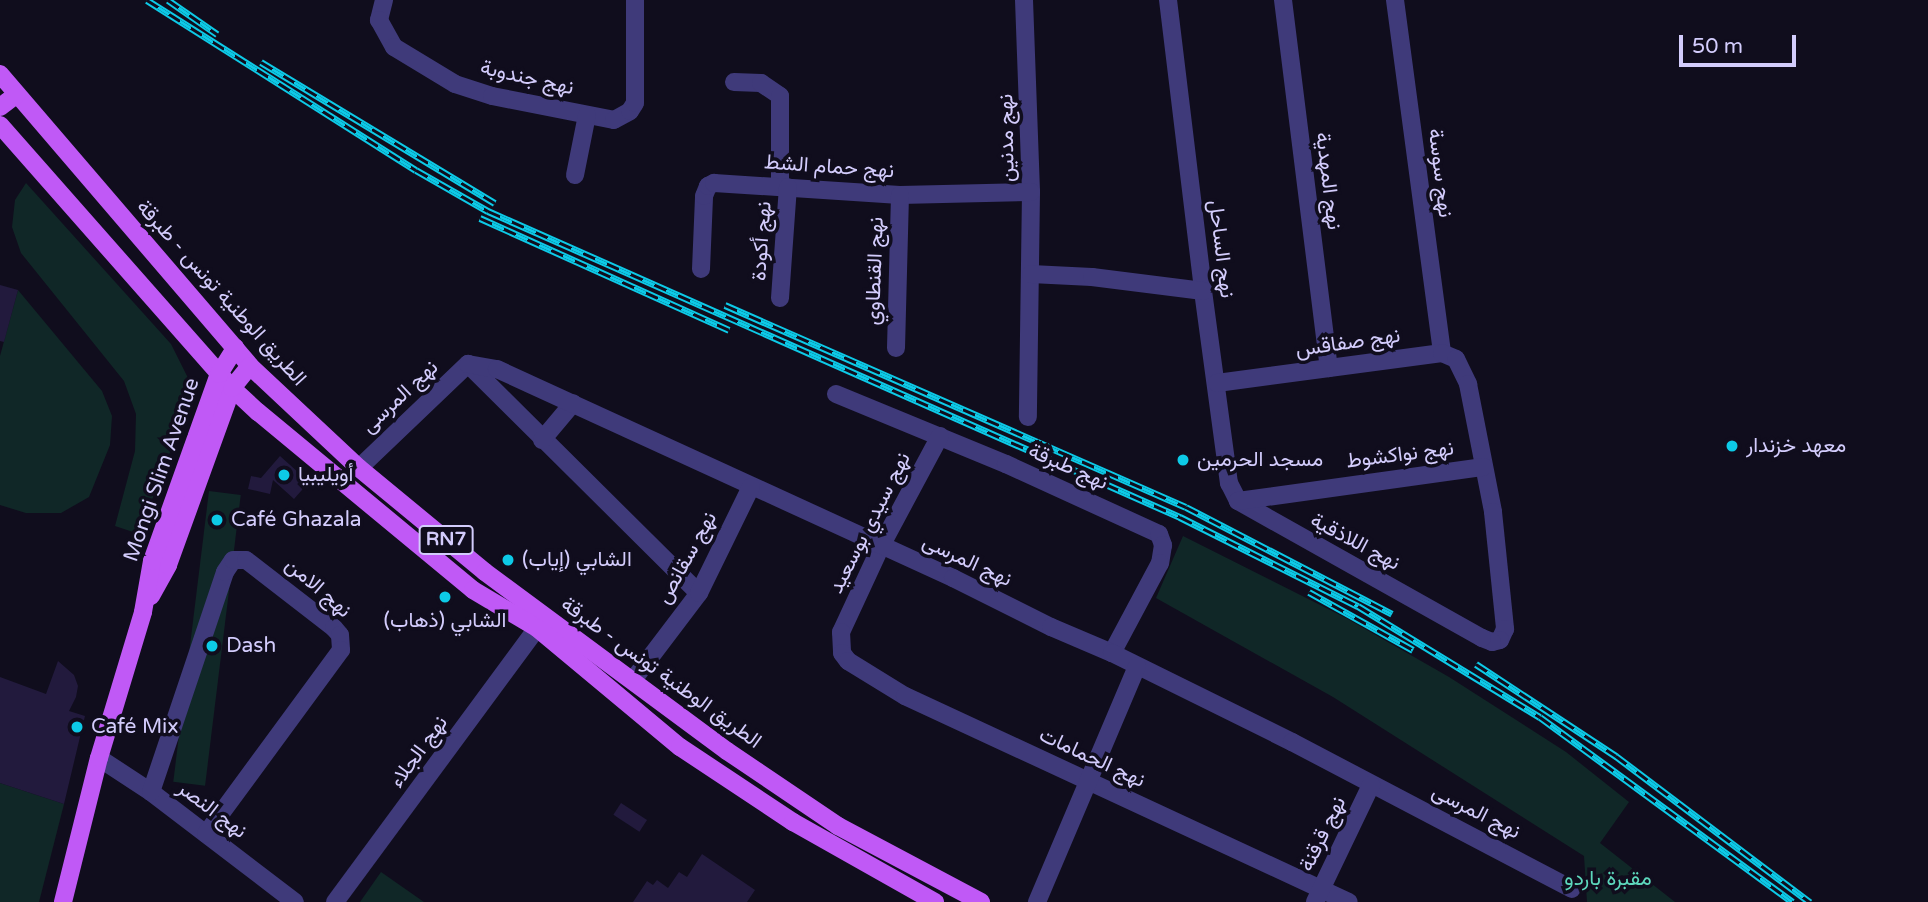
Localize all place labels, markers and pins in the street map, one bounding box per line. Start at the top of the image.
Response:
place label: معهد خزندار [1746,433,1846,459]
marker: معهد خزندار [1724,438,1740,454]
place label: مسجد الحرمين [1197,447,1323,473]
marker: مسجد الحرمين [1175,452,1191,468]
place label: أويليبيا [298,462,353,488]
marker: أويليبيا [276,467,292,483]
place label: Café Ghazala [231,507,362,533]
marker: Café Ghazala [209,512,225,528]
place label: الشابي (إياب) [522,547,632,573]
marker: الشابي (إياب) [500,552,516,568]
marker: الشابي (ذهاب) [437,589,453,605]
place label: الشابي (ذهاب) [384,608,506,634]
place label: Dash [226,633,276,659]
marker: Dash [204,638,220,654]
place label: Café Mix [91,714,179,740]
marker: Café Mix [69,719,85,735]

